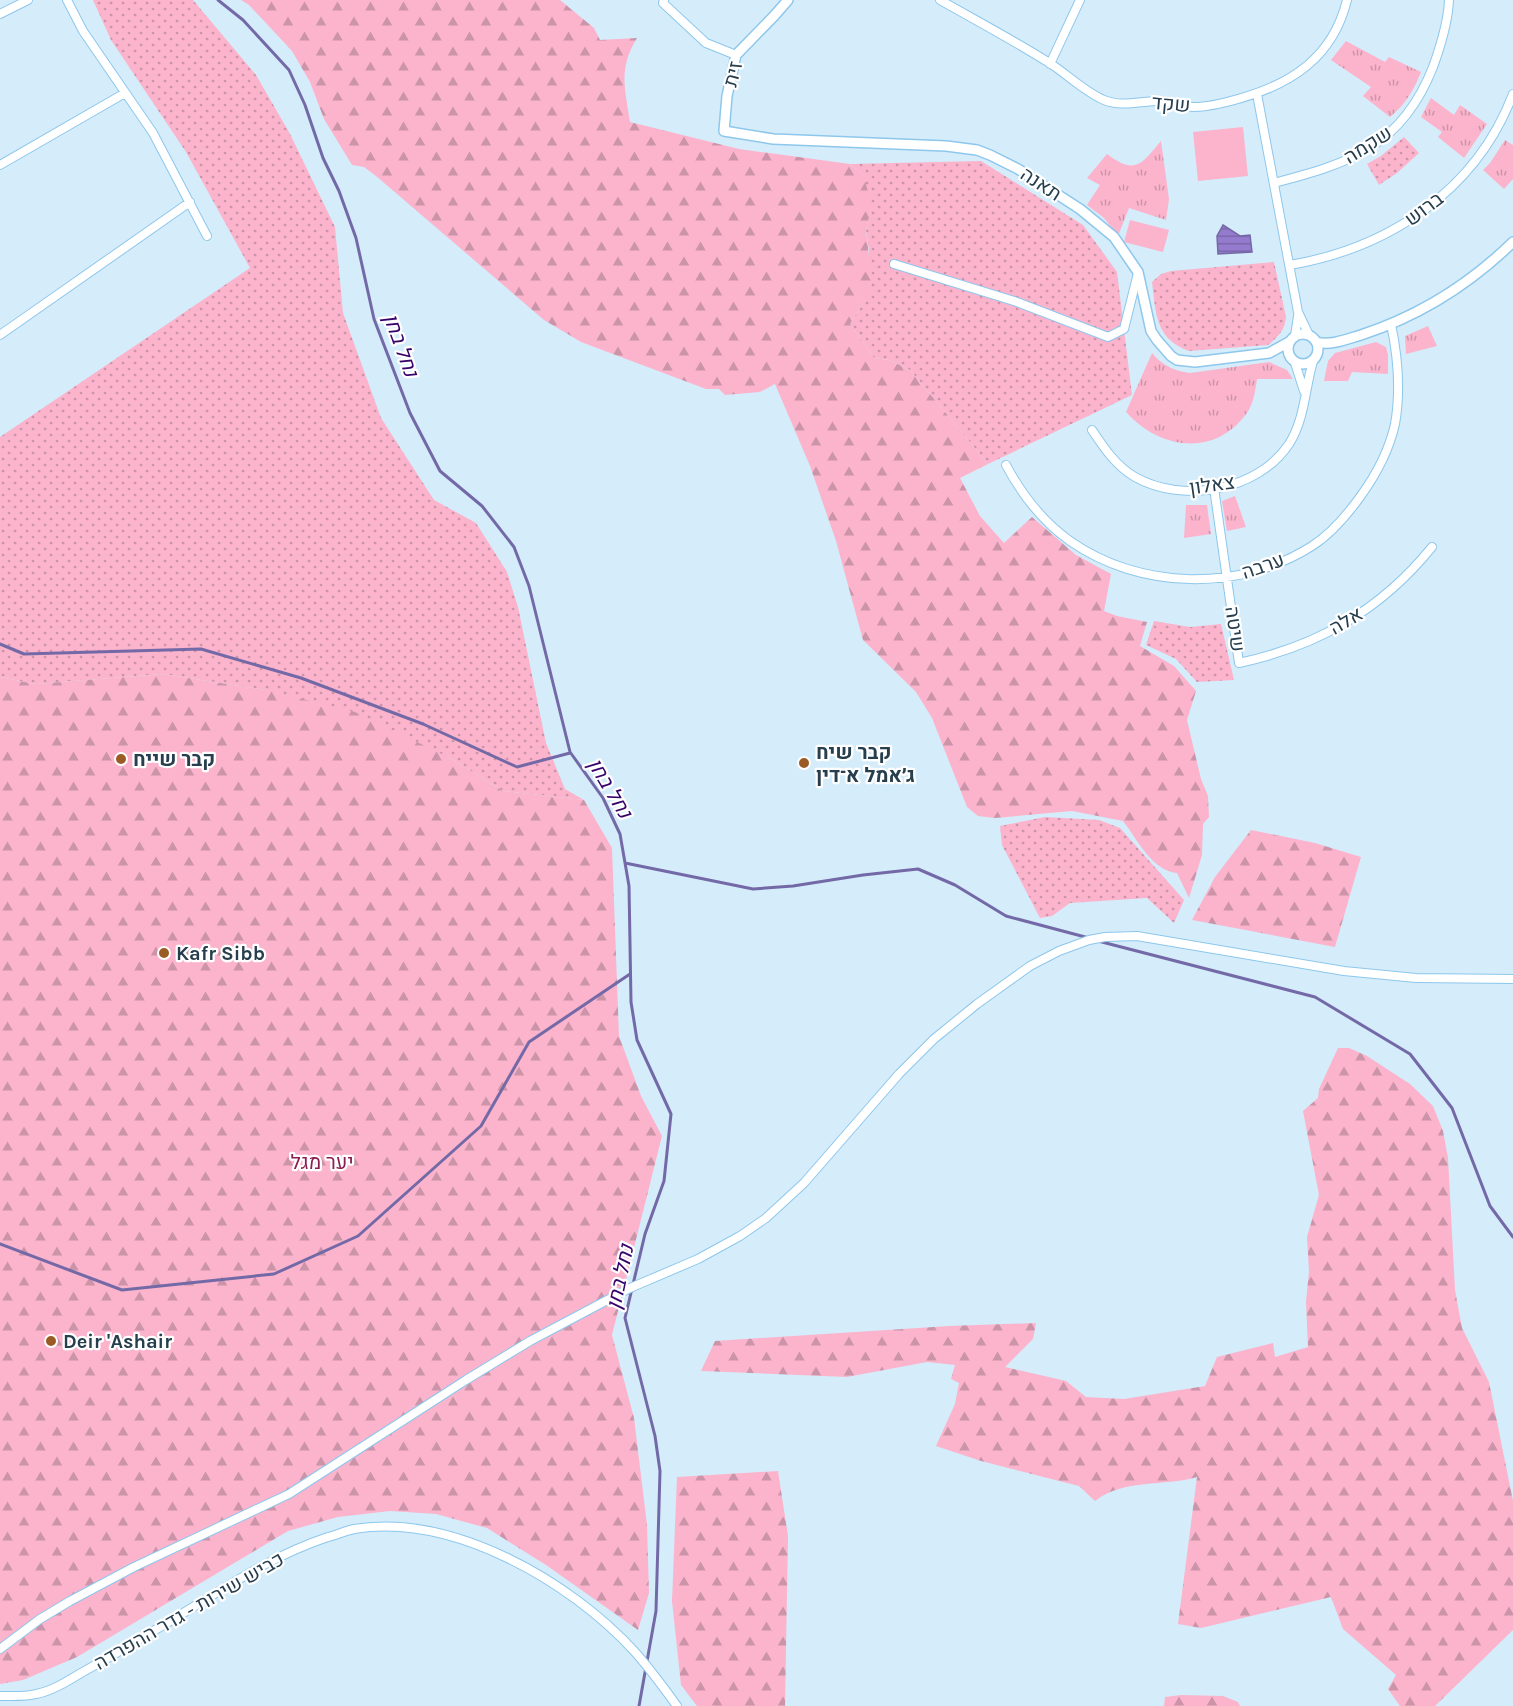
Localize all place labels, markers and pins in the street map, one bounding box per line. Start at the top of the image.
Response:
place label: קבר שיח ג׳אמל א־דין [816,741,915,787]
place label: קבר שייח [133,748,215,771]
marker: קבר שייח [114,752,128,766]
marker: קבר שיח ג׳אמל א־דין [797,756,811,770]
place label: Kafr Sibb [176,942,265,965]
marker: Kafr Sibb [157,946,171,960]
place label: Deir 'Ashair [63,1330,172,1353]
marker: Deir 'Ashair [44,1334,58,1348]

